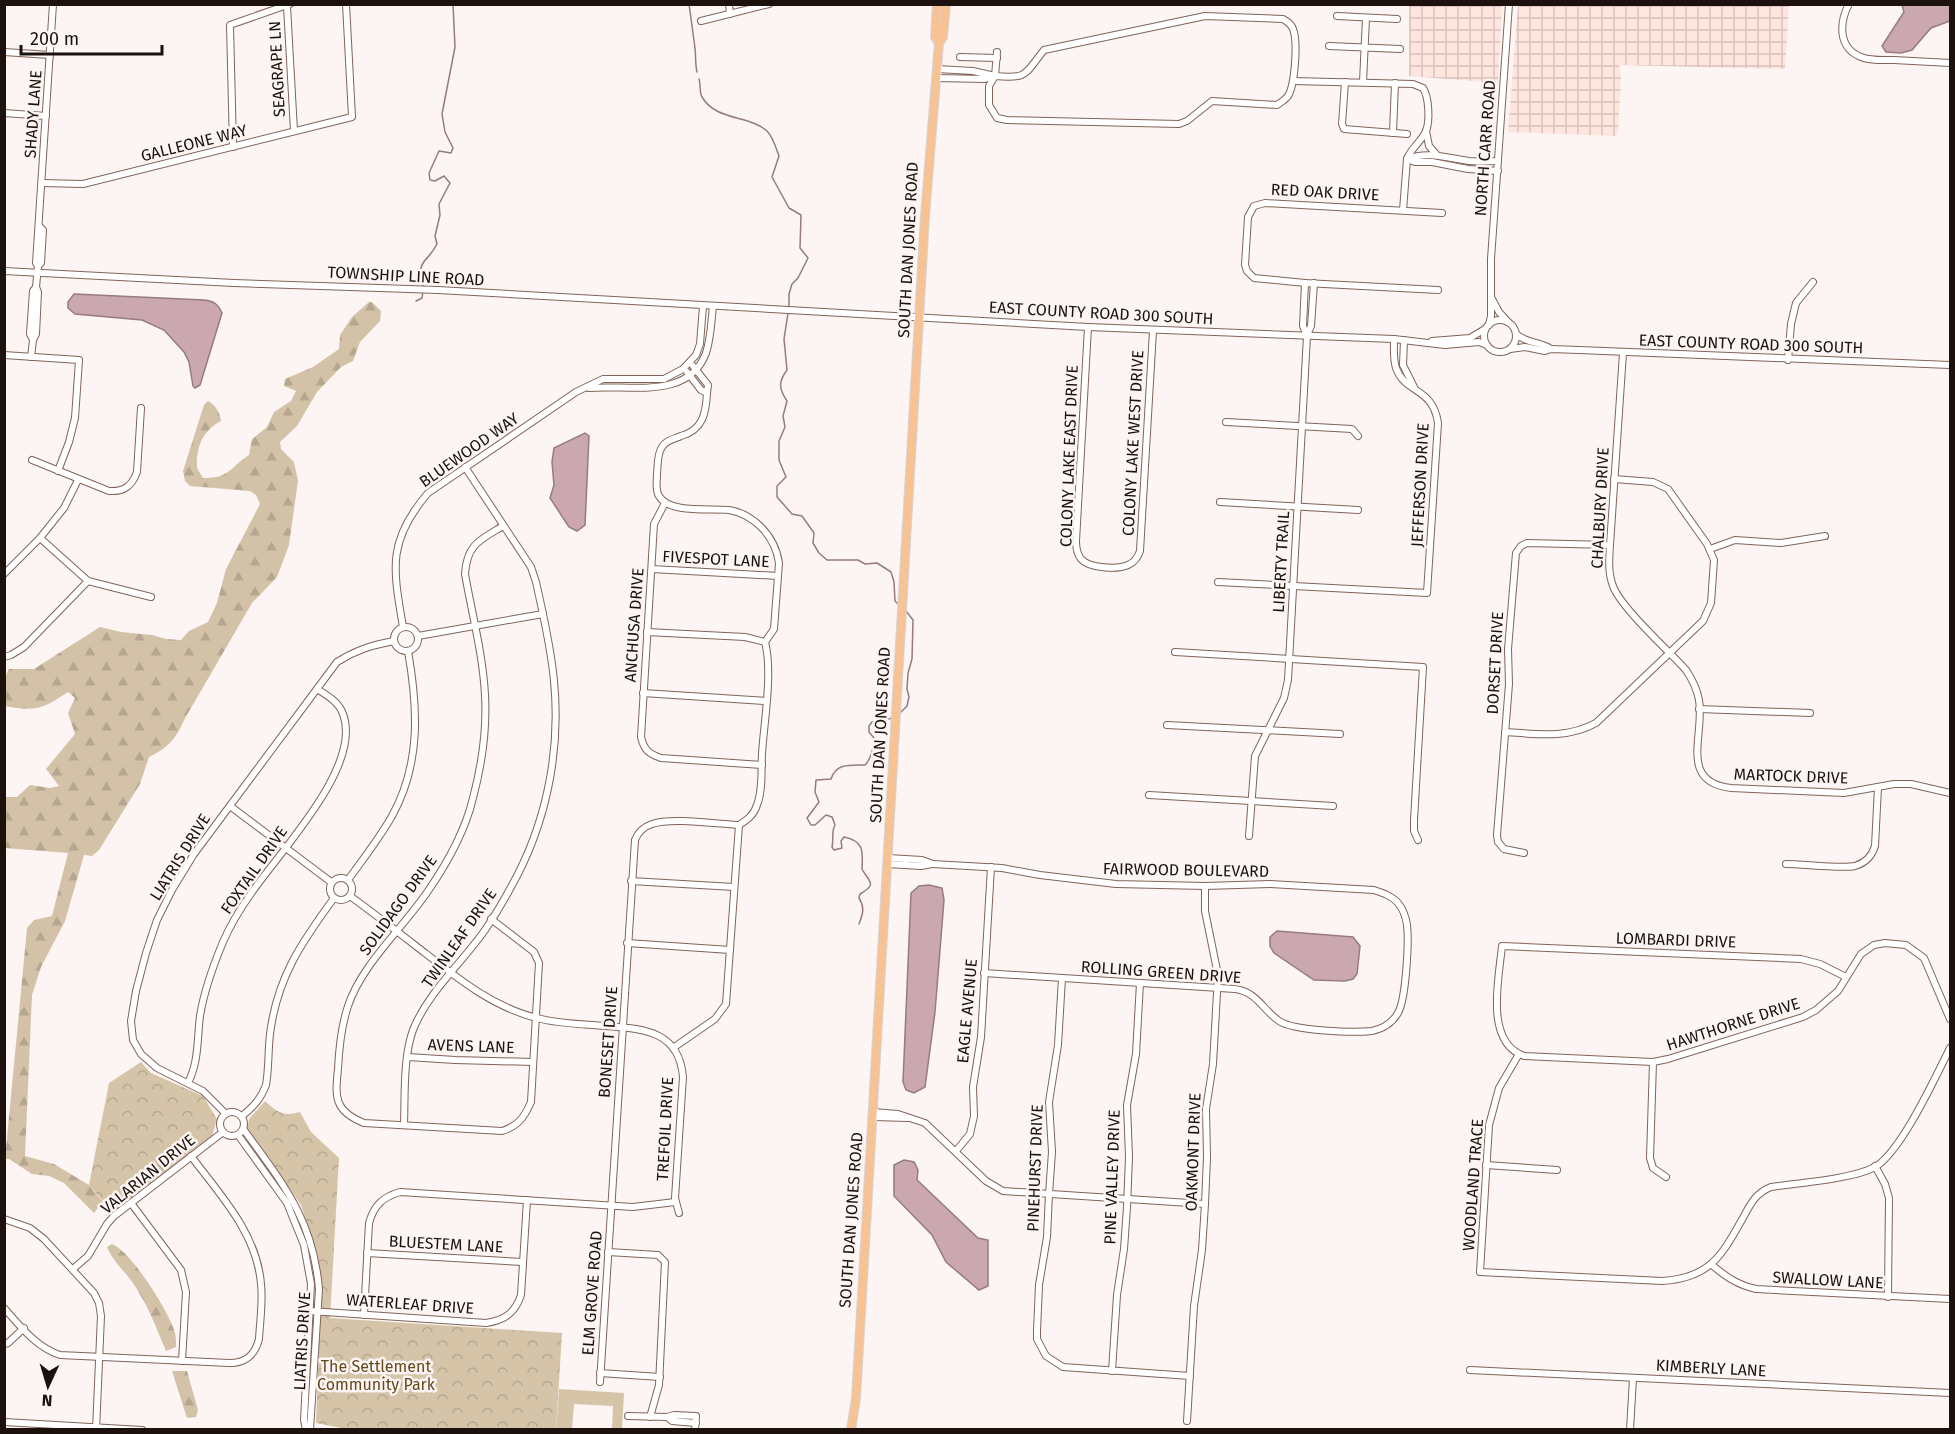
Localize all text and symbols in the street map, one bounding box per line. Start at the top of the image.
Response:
scale bar [21,18,162,56]
street label: SEAGRAPE LN [265,20,289,118]
text: 200 m [30,28,79,50]
street label: SHADY LANE [20,69,46,159]
street label: NORTH CARR ROAD [1471,79,1499,217]
street label: GALLEONE WAY [139,121,249,165]
street label: SOUTH DAN JONES ROAD [894,161,922,339]
street label: RED OAK DRIVE [1270,180,1380,204]
street label: TOWNSHIP LINE ROAD [327,262,485,290]
street label: EAST COUNTY ROAD 300 SOUTH [988,298,1214,328]
street label: EAST COUNTY ROAD 300 SOUTH [1638,331,1864,357]
street label: COLONY LAKE WEST DRIVE [1119,350,1147,536]
street label: COLONY LAKE EAST DRIVE [1056,365,1082,547]
street label: BLUEWOOD WAY [416,409,522,491]
street label: JEFFERSON DRIVE [1407,422,1433,548]
street label: CHALBURY DRIVE [1587,447,1613,569]
street label: LIBERTY TRAIL [1269,511,1293,613]
street label: FIVESPOT LANE [662,547,770,571]
street label: ANCHUSA DRIVE [621,567,647,683]
street label: DORSET DRIVE [1483,611,1507,715]
street label: SOUTH DAN JONES ROAD [866,646,894,824]
street label: MARTOCK DRIVE [1733,765,1849,787]
street label: LIATRIS DRIVE [146,810,214,904]
street label: FOXTAIL DRIVE [217,822,291,918]
street label: SOLIDAGO DRIVE [355,851,441,959]
street label: FAIRWOOD BOULEVARD [1103,859,1269,881]
street label: TWINLEAF DRIVE [418,885,500,991]
street label: LOMBARDI DRIVE [1615,928,1737,952]
street label: ROLLING GREEN DRIVE [1080,957,1242,987]
street label: EAGLE AVENUE [953,958,981,1064]
street label: BONESET DRIVE [595,985,621,1099]
street label: HAWTHORNE DRIVE [1664,993,1802,1055]
street label: AVENS LANE [427,1035,515,1057]
street label: TREFOIL DRIVE [653,1076,677,1182]
street label: OAKMONT DRIVE [1181,1092,1205,1212]
street label: PINEHURST DRIVE [1023,1104,1047,1232]
street label: PINE VALLEY DRIVE [1100,1109,1124,1245]
street label: WOODLAND TRACE [1459,1118,1487,1252]
street label: VALARIAN DRIVE [97,1130,199,1218]
street label: SOUTH DAN JONES ROAD [835,1131,867,1309]
street label: ELM GROVE ROAD [578,1230,606,1356]
street label: BLUESTEM LANE [388,1232,504,1256]
street label: SWALLOW LANE [1772,1268,1884,1292]
street label: WATERLEAF DRIVE [345,1290,475,1318]
street label: LIATRIS DRIVE [290,1291,314,1391]
north arrow [18,1356,78,1416]
street label: KIMBERLY LANE [1655,1356,1767,1380]
park label: The Settlement Community Park [317,1357,436,1394]
text: N [41,1391,53,1410]

